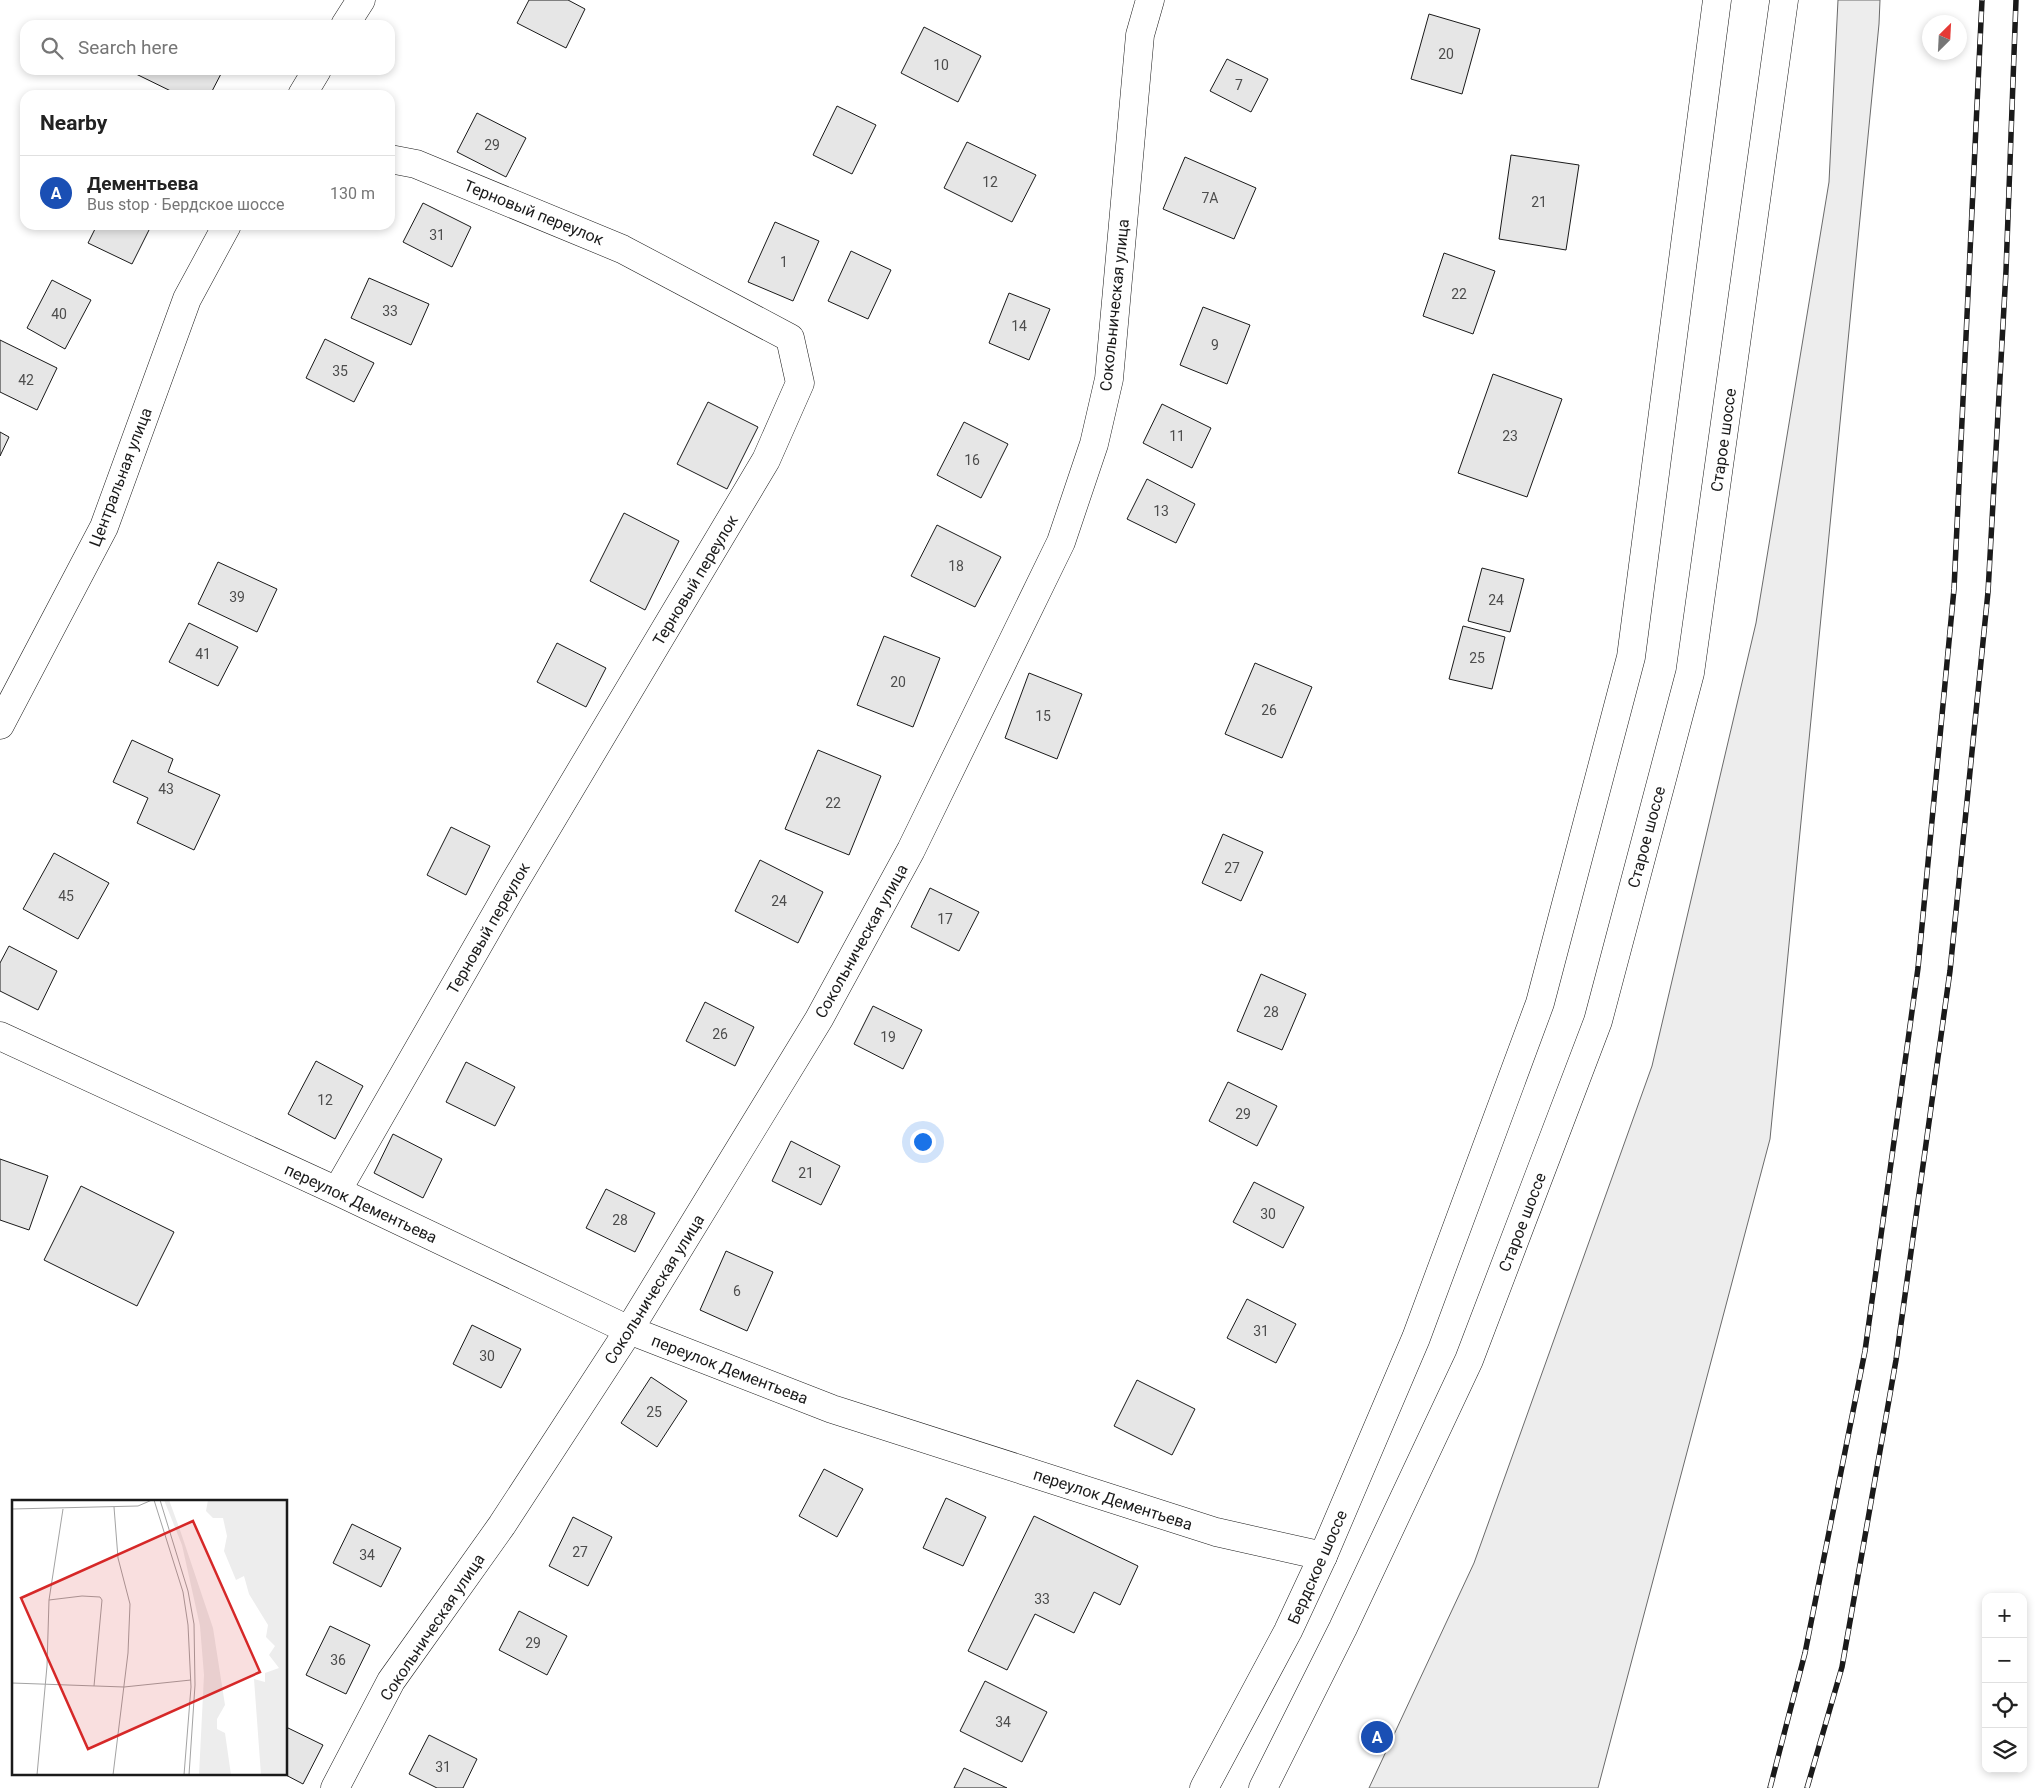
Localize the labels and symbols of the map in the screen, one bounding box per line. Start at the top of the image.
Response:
north arrow [1922,15,1967,60]
house number: 20 [1438,46,1454,62]
house number: 10 [933,57,949,73]
house number: 7 [1235,77,1243,93]
house number: 29 [484,137,500,153]
house number: 12 [982,174,998,190]
street label: Терновый переулок [461,176,607,249]
house number: 7А [1201,190,1219,206]
house number: 21 [1531,194,1547,210]
street label: Сокольническая улица [1096,218,1133,392]
house number: 31 [429,227,445,243]
house number: 1 [780,254,788,270]
house number: 22 [1451,286,1467,302]
house number: 33 [382,303,398,319]
house number: 40 [51,306,67,322]
house number: 14 [1011,318,1027,334]
house number: 9 [1211,337,1219,353]
house number: 35 [332,363,348,379]
house number: 42 [18,372,34,388]
street label: Старое шоссе [1707,387,1740,493]
street label: Центральная улица [85,405,156,549]
house number: 11 [1169,428,1185,444]
house number: 23 [1502,428,1518,444]
house number: 16 [964,452,980,468]
house number: 13 [1153,503,1169,519]
street label: Терновый переулок [649,511,742,649]
house number: 18 [948,558,964,574]
house number: 39 [229,589,245,605]
house number: 24 [1488,592,1504,608]
house number: 41 [195,646,211,662]
house number: 25 [1469,650,1485,666]
house number: 20 [890,674,906,690]
house number: 26 [1261,702,1277,718]
house number: 15 [1035,708,1051,724]
house number: 43 [158,781,174,797]
street label: Старое шоссе [1624,784,1669,890]
house number: 22 [825,795,841,811]
street label: Терновый переулок [443,859,534,997]
house number: 27 [1224,860,1240,876]
street label: Сокольническая улица [811,861,912,1022]
house number: 45 [58,888,74,904]
house number: 24 [771,893,787,909]
house number: 17 [937,911,953,927]
house number: 28 [1263,1004,1279,1020]
house number: 26 [712,1026,728,1042]
house number: 19 [880,1029,896,1045]
house number: 12 [317,1092,333,1108]
house number: 29 [1235,1106,1251,1122]
your location [910,1129,936,1155]
street label: переулок Дементьева [281,1160,440,1247]
house number: 21 [798,1165,814,1181]
street label: Старое шоссе [1495,1170,1550,1274]
house number: 30 [1260,1206,1276,1222]
street label: Сокольническая улица [601,1211,708,1368]
house number: 28 [612,1212,628,1228]
house number: 6 [733,1283,741,1299]
house number: 31 [1253,1323,1269,1339]
street label: переулок Дементьева [649,1331,811,1408]
house number: 30 [479,1348,495,1364]
house number: 25 [646,1404,662,1420]
street label: переулок Дементьева [1031,1465,1195,1534]
inset map [12,1500,288,1776]
street label: Бердское шоссе [1284,1507,1351,1627]
house number: 27 [572,1544,588,1560]
house number: 34 [359,1547,375,1563]
street label: Сокольническая улица [376,1550,489,1704]
house number: 33 [1034,1591,1050,1607]
house number: 29 [525,1635,541,1651]
house number: 36 [330,1652,346,1668]
house number: 34 [995,1714,1011,1730]
pin: A [1361,1718,1393,1756]
house number: 31 [435,1759,451,1775]

